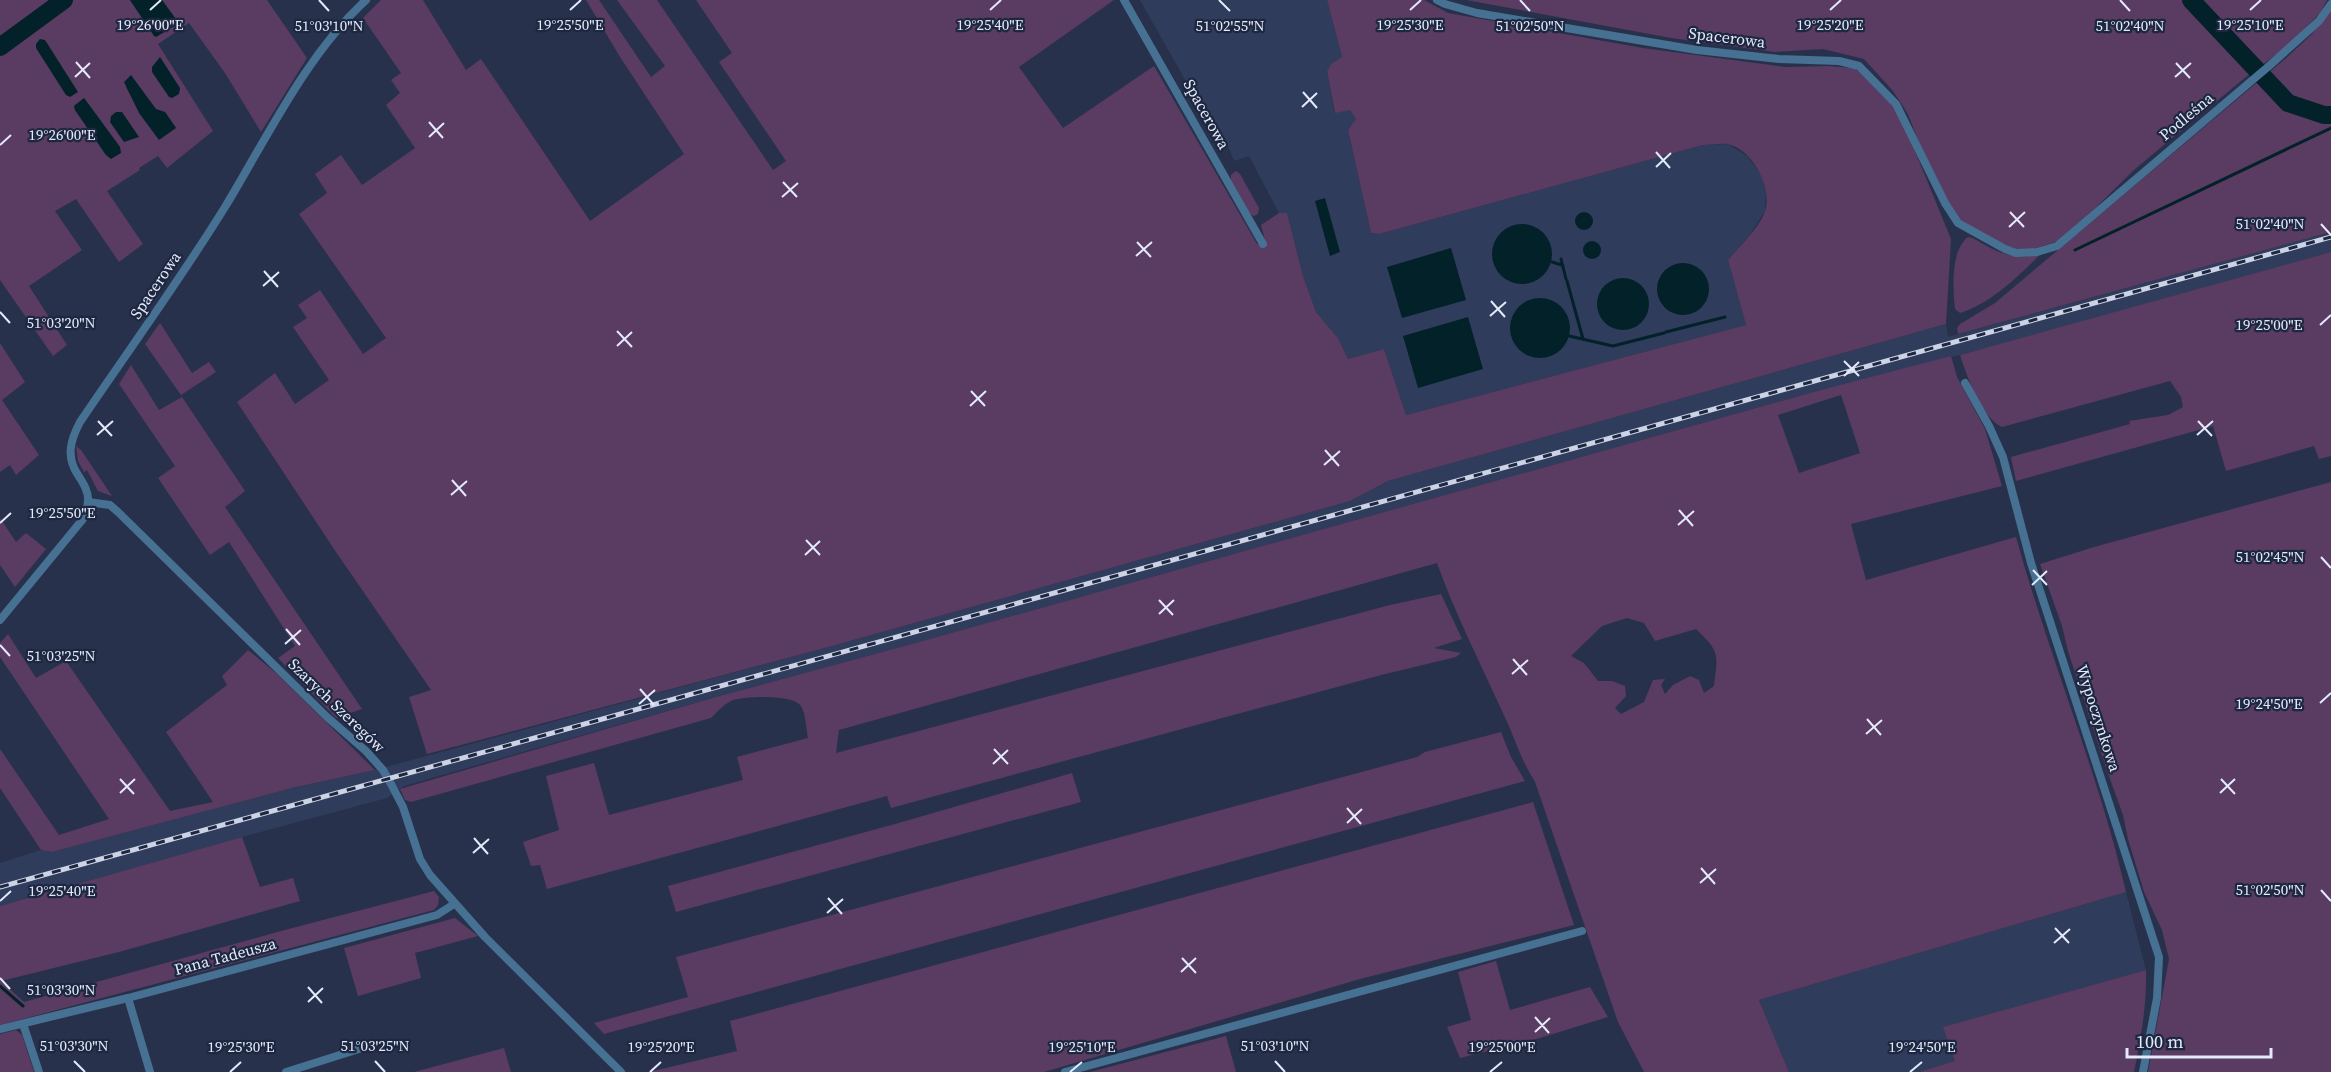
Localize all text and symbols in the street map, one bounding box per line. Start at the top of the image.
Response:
text: 19°26'00"E [116,14,184,35]
text: 19°25'50"E [536,14,604,35]
text: 19°25'40"E [956,14,1024,35]
text: 19°25'30"E [1376,14,1444,35]
text: 19°25'20"E [1796,14,1864,35]
text: 19°25'10"E [2216,14,2284,35]
text: 51°03'10"N [294,15,364,36]
text: 51°02'55"N [1195,15,1265,36]
text: 51°02'50"N [1495,15,1565,36]
text: 51°02'40"N [2095,15,2165,36]
street label: Spacerowa [1687,21,1767,53]
street label: Spacerowa [1179,75,1236,154]
street label: Podleśna [2154,86,2218,145]
text: 19°26'00"E [28,124,96,145]
text: 51°02'40"N [2235,213,2305,234]
street label: Spacerowa [124,246,186,323]
text: 51°03'20"N [26,312,96,333]
text: 19°25'00"E [2235,314,2303,335]
text: 19°25'50"E [28,502,96,523]
text: 51°02'45"N [2235,546,2305,567]
text: 51°03'25"N [26,645,96,666]
street label: Szarych Szeregów [284,653,391,758]
street label: Wypoczynkowa [2071,662,2127,775]
text: 19°24'50"E [2235,693,2303,714]
text: 51°02'50"N [2235,879,2305,900]
text: 19°25'40"E [28,880,96,901]
street label: Pana Tadeusza [172,932,279,980]
text: 51°03'30"N [26,979,96,1000]
scale bar [2127,1021,2271,1059]
text: 100 m [2136,1029,2183,1054]
text: 51°03'30"N [39,1035,109,1056]
text: 51°03'25"N [340,1035,410,1056]
text: 51°03'10"N [1240,1035,1310,1056]
text: 19°25'30"E [207,1036,275,1057]
text: 19°25'20"E [627,1036,695,1057]
text: 19°25'10"E [1048,1036,1116,1057]
text: 19°25'00"E [1468,1036,1536,1057]
text: 19°24'50"E [1888,1036,1956,1057]

